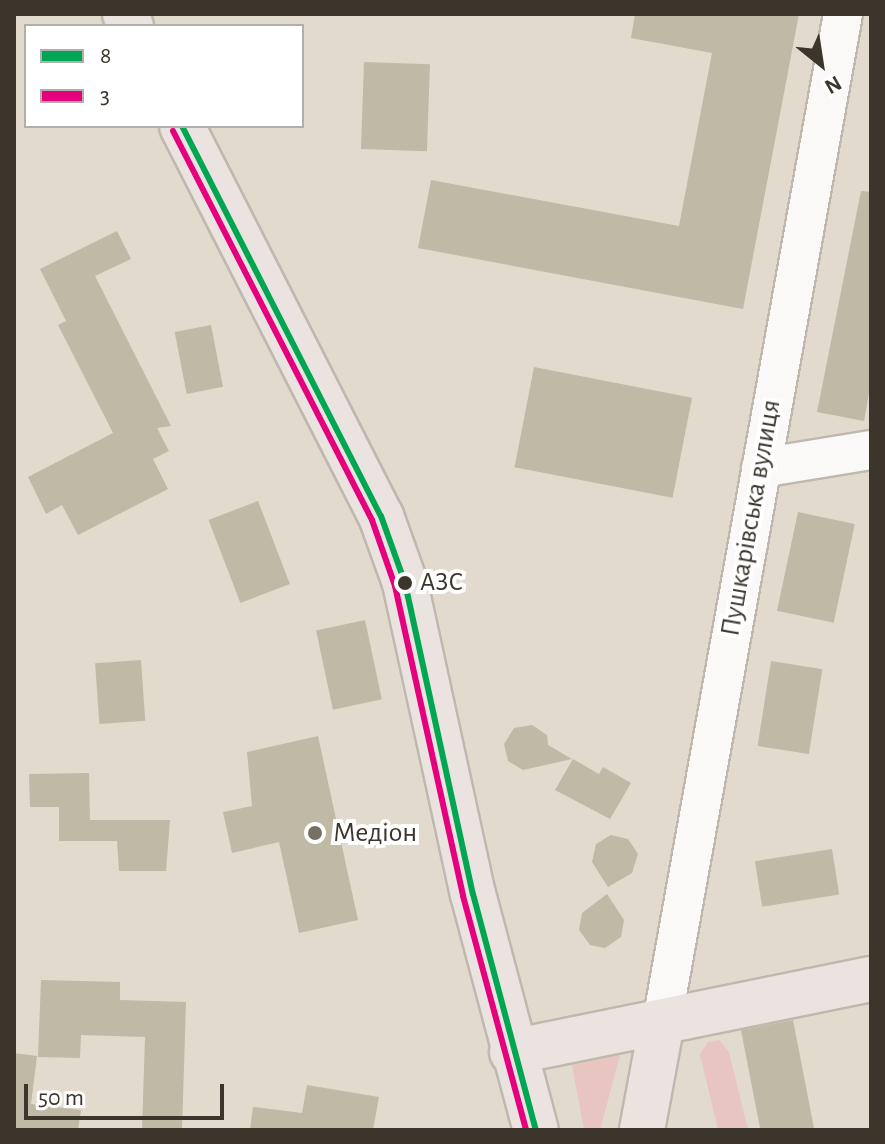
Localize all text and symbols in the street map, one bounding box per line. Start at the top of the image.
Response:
legend [24,24,304,128]
north arrow [781,24,861,104]
text: 8 [100,44,111,68]
text: N [821,71,845,98]
text: 3 [100,84,110,108]
street label: Пушкарівська вулиця [714,397,788,639]
place label: АЗС [420,567,463,599]
marker: АЗС [397,575,413,591]
place label: Медіон [333,816,417,850]
marker: Медіон [304,822,326,844]
scale bar [28,1068,228,1118]
text: 50 m [38,1086,84,1110]

